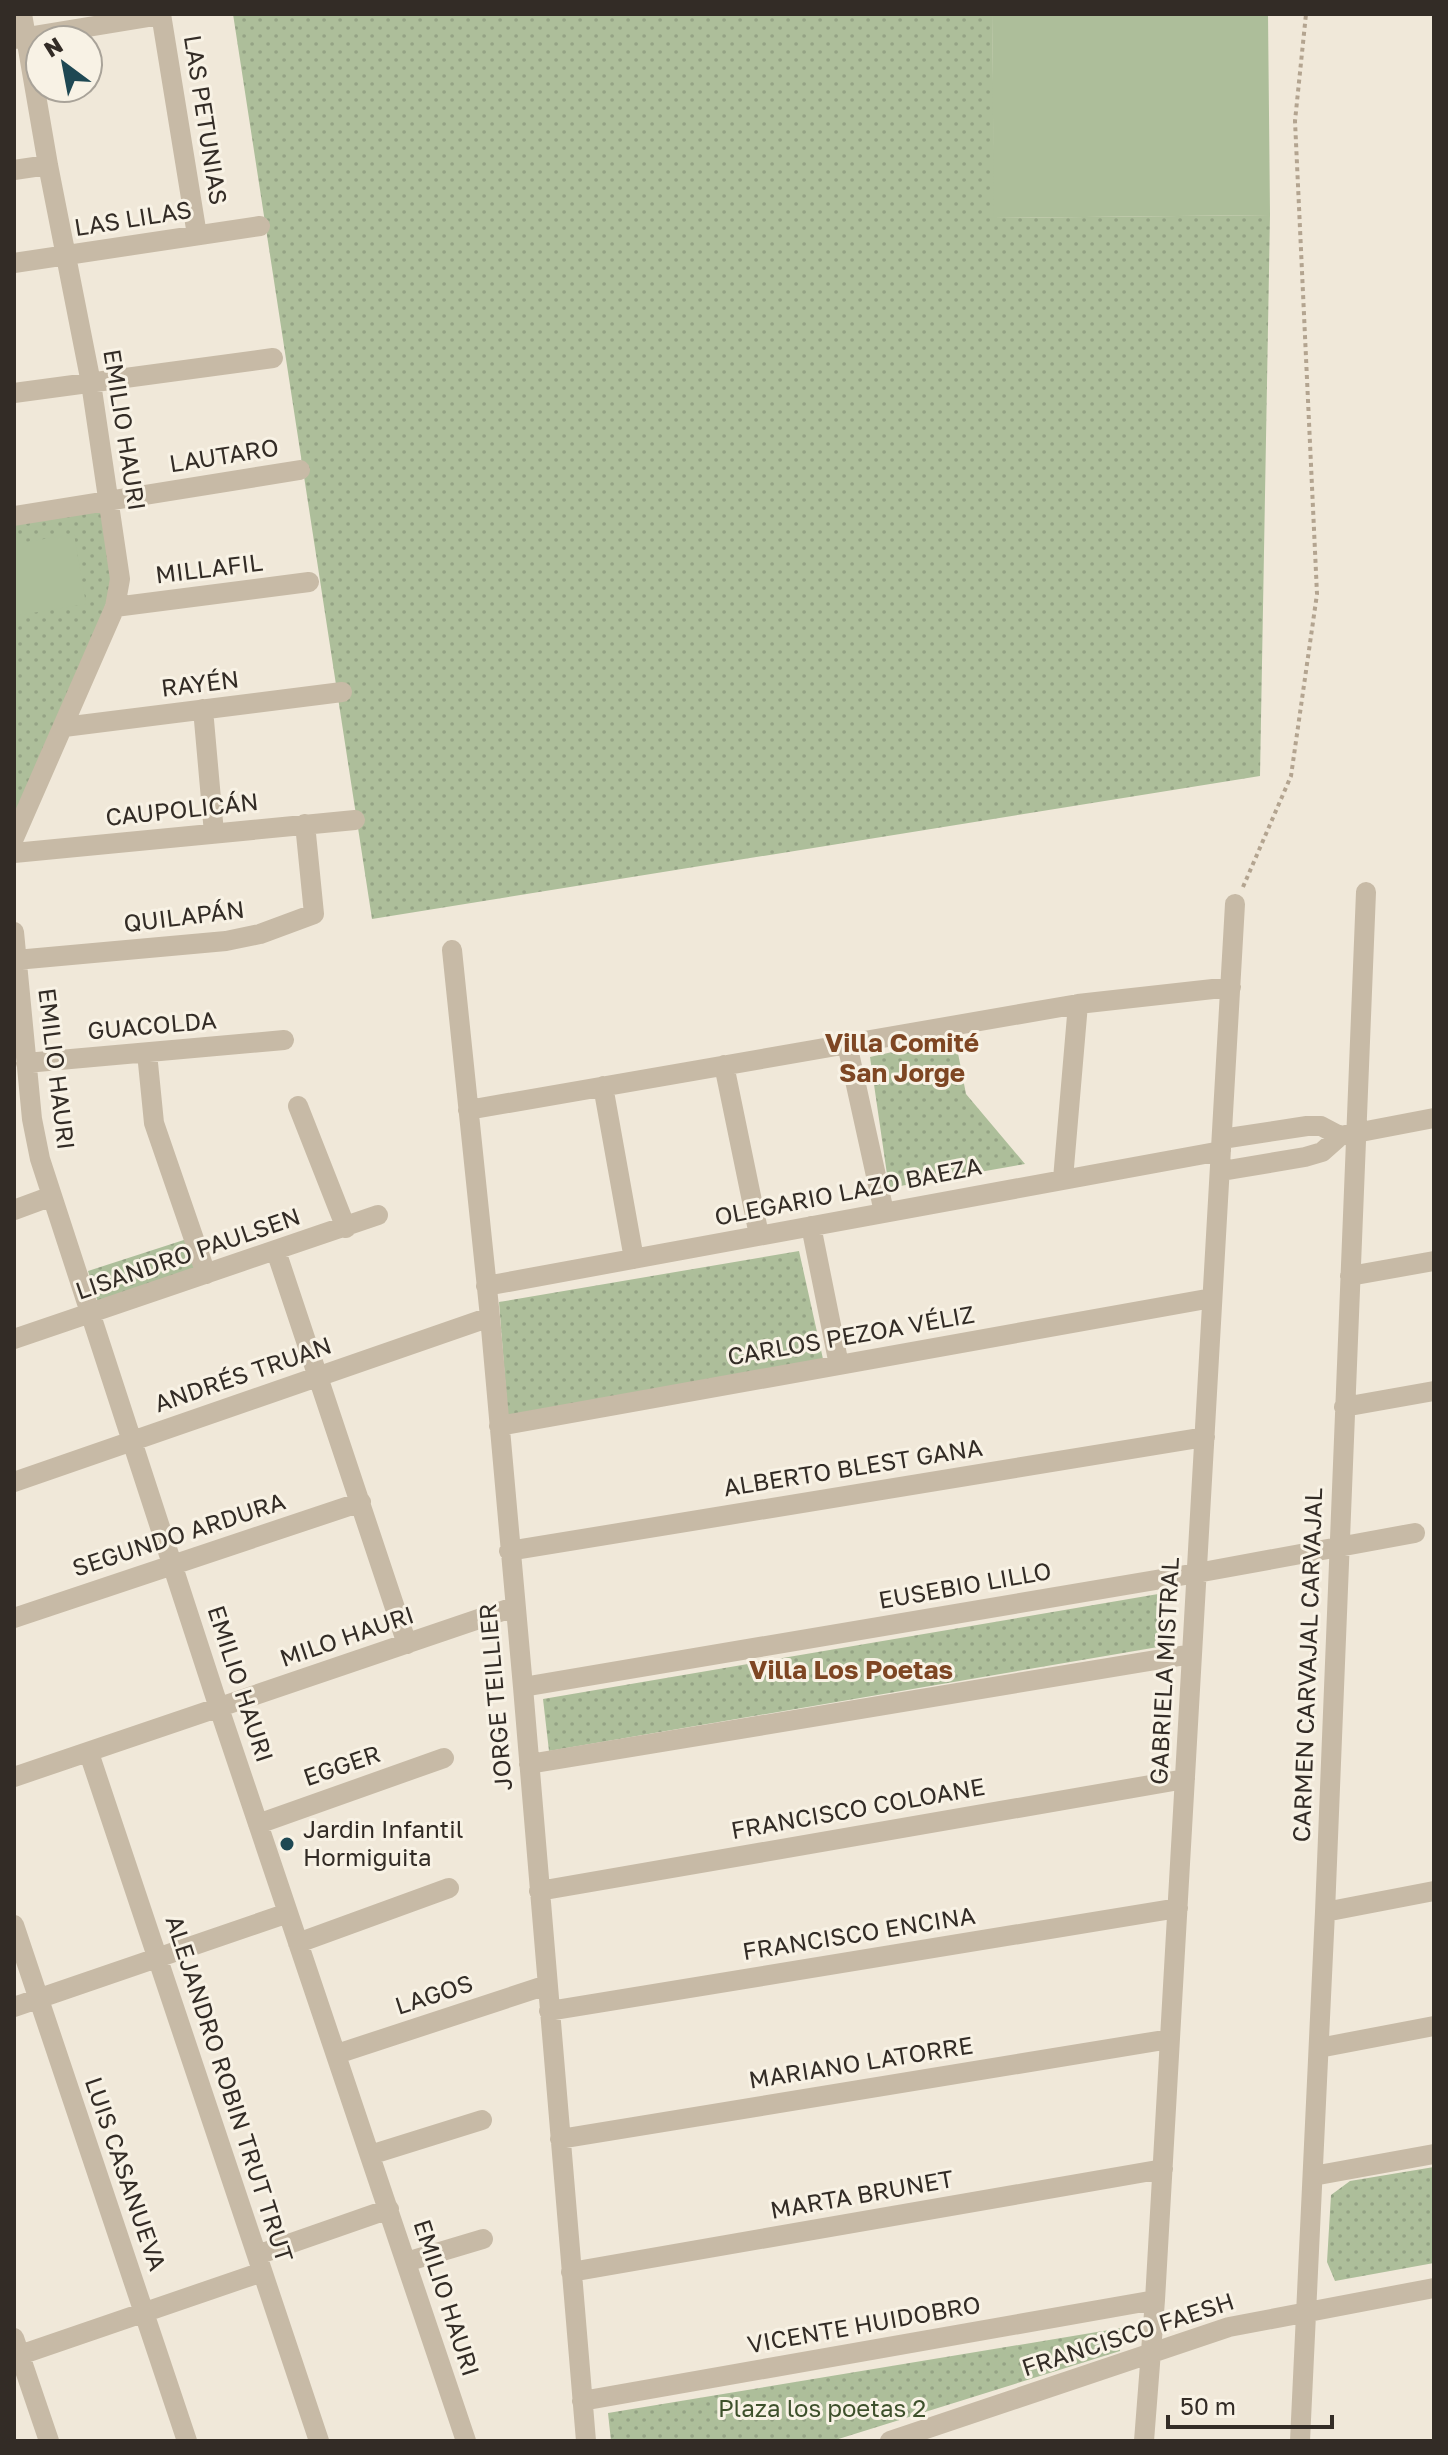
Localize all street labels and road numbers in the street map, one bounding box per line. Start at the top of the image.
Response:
street label: LAS PETUNIAS [179,33,234,207]
street label: LAS LILAS [72,194,194,241]
street label: EMILIO HAURI [98,347,153,512]
street label: LAUTARO [167,432,281,477]
street label: MILLAFIL [154,547,264,588]
street label: RAYÉN [159,663,240,702]
street label: CAUPOLICÁN [104,786,260,831]
street label: QUILAPÁN [122,894,246,937]
street label: EMILIO HAURI [33,986,82,1151]
street label: GUACOLDA [86,1004,218,1045]
street label: OLEGARIO LAZO BAEZA [712,1150,984,1231]
street label: LISANDRO PAULSEN [71,1201,304,1305]
street label: CARLOS PEZOA VÉLIZ [725,1299,977,1371]
street label: ANDRÉS TRUAN [150,1330,335,1417]
street label: ALBERTO BLEST GANA [721,1432,984,1501]
street label: SEGUNDO ARDURA [68,1485,289,1582]
street label: CARMEN CARVAJAL CARVAJAL [1286,1487,1327,1843]
street label: EUSEBIO LILLO [876,1555,1053,1614]
street label: GABRIELA MISTRAL [1143,1556,1184,1785]
street label: MILO HAURI [276,1599,417,1672]
street label: EMILIO HAURI [202,1602,280,1765]
street label: JORGE TEILLIER [472,1602,517,1792]
street label: EGGER [299,1738,384,1791]
street label: FRANCISCO COLOANE [729,1771,987,1844]
street label: FRANCISCO ENCINA [740,1900,977,1965]
street label: ALEJANDRO ROBIN TRUT TRUT [161,1912,300,2266]
street label: LAGOS [391,1967,476,2020]
street label: MARIANO LATORRE [747,2029,975,2094]
street label: LUIS CASANUEVA [80,2073,173,2274]
street label: MARTA BRUNET [768,2163,956,2224]
street label: EMILIO HAURI [408,2216,486,2379]
street label: FRANCISCO FAESH [1018,2286,1237,2382]
street label: VICENTE HUIDOBRO [745,2289,983,2358]

